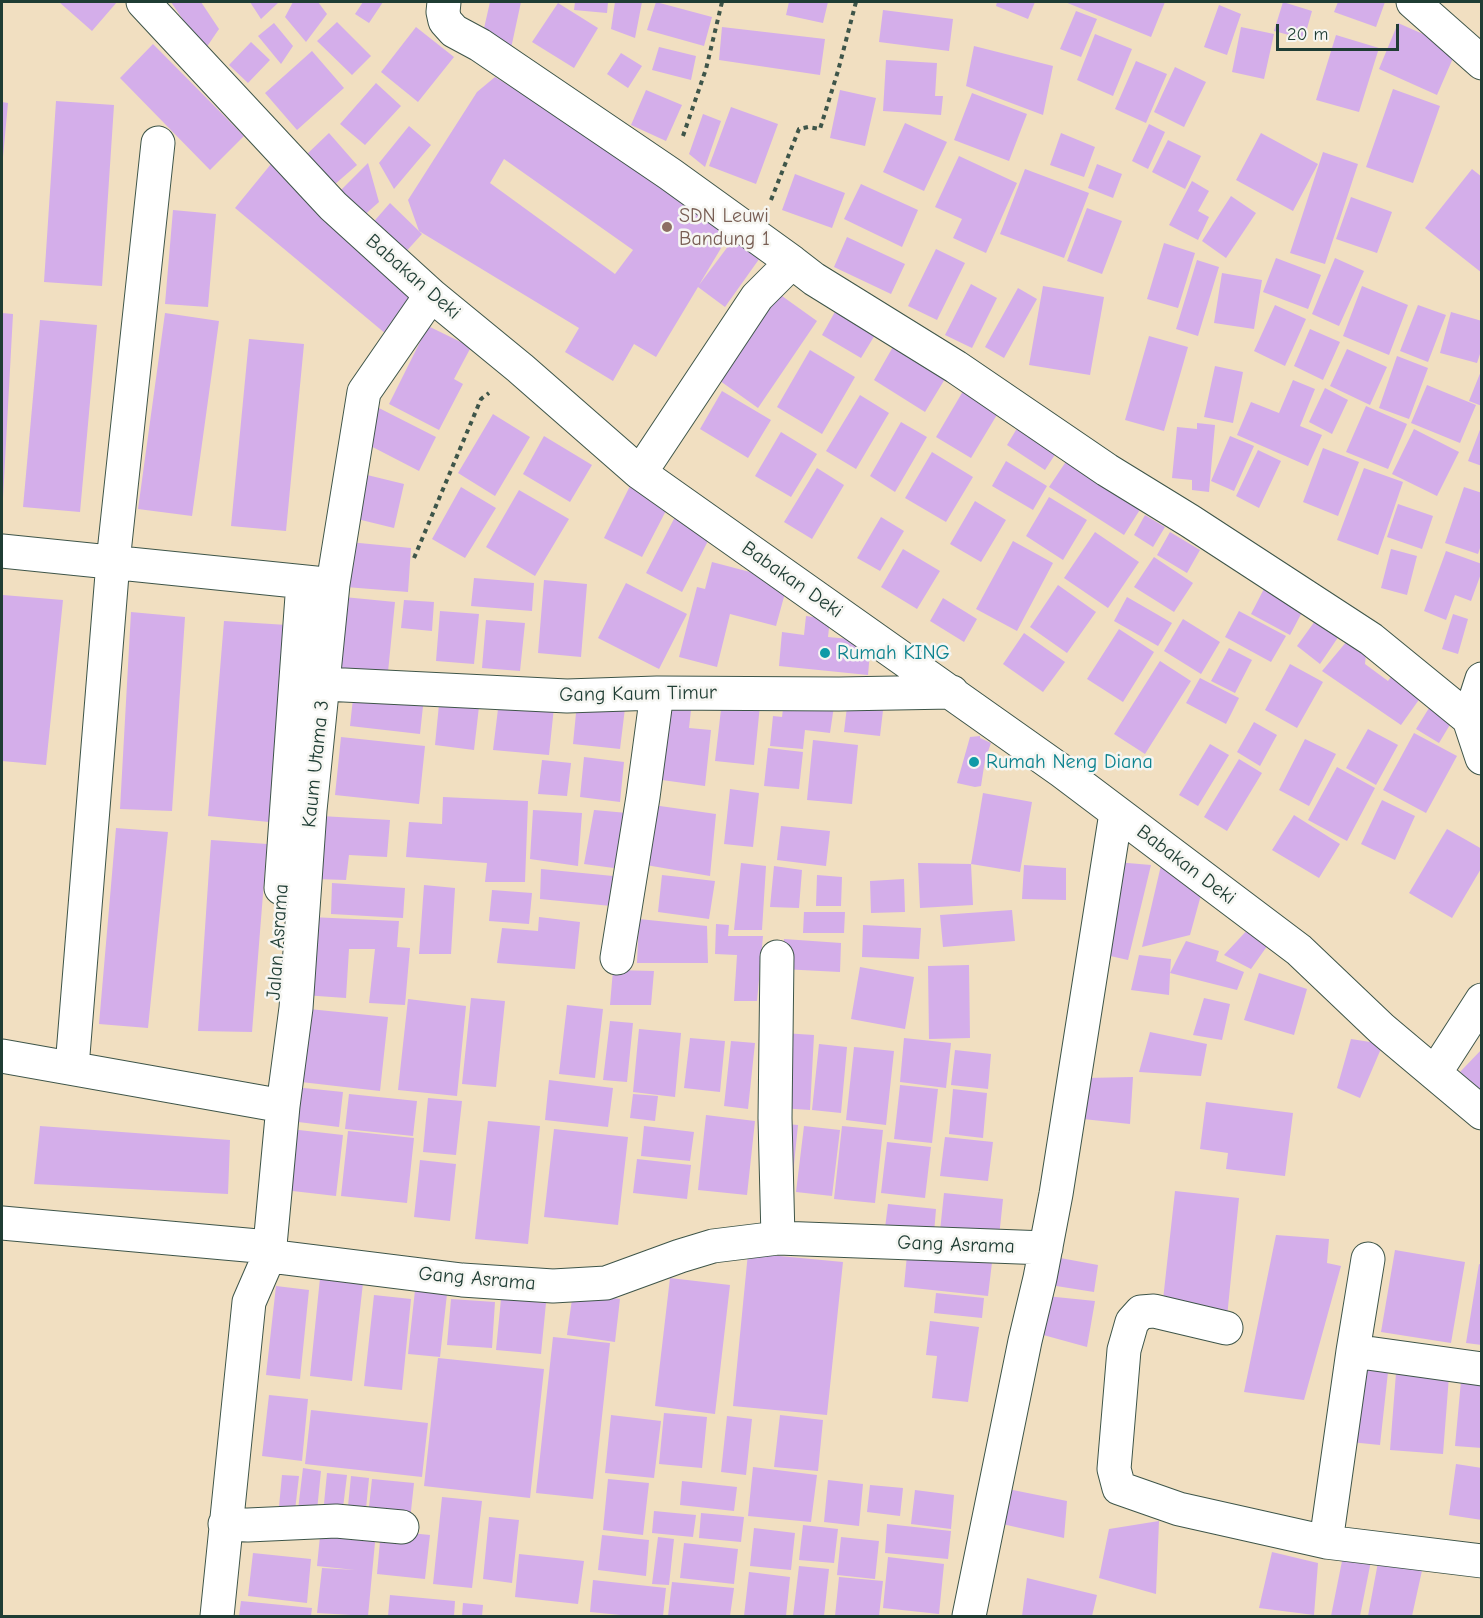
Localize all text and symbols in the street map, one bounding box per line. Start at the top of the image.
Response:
scale bar [1279,12,1402,50]
text: 20 m [1287,24,1328,45]
place label: SDN Leuwi Bandung 1 [679,204,770,251]
marker: SDN Leuwi Bandung 1 [660,220,674,234]
street label: Babakan Deki [361,229,465,325]
street label: Babakan Deki [737,536,847,624]
place label: Rumah KING [837,641,950,665]
marker: Rumah KING [818,646,832,660]
street label: Gang Kaum Timur [559,681,717,707]
street label: Kaum Utama 3 [297,699,335,829]
place label: Rumah Neng Diana [986,750,1153,774]
marker: Rumah Neng Diana [967,755,981,769]
street label: Babakan Deki [1132,820,1240,910]
street label: Jalan Asrama [262,883,294,1001]
street label: Gang Asrama [897,1231,1015,1259]
street label: Gang Asrama [417,1262,537,1296]

